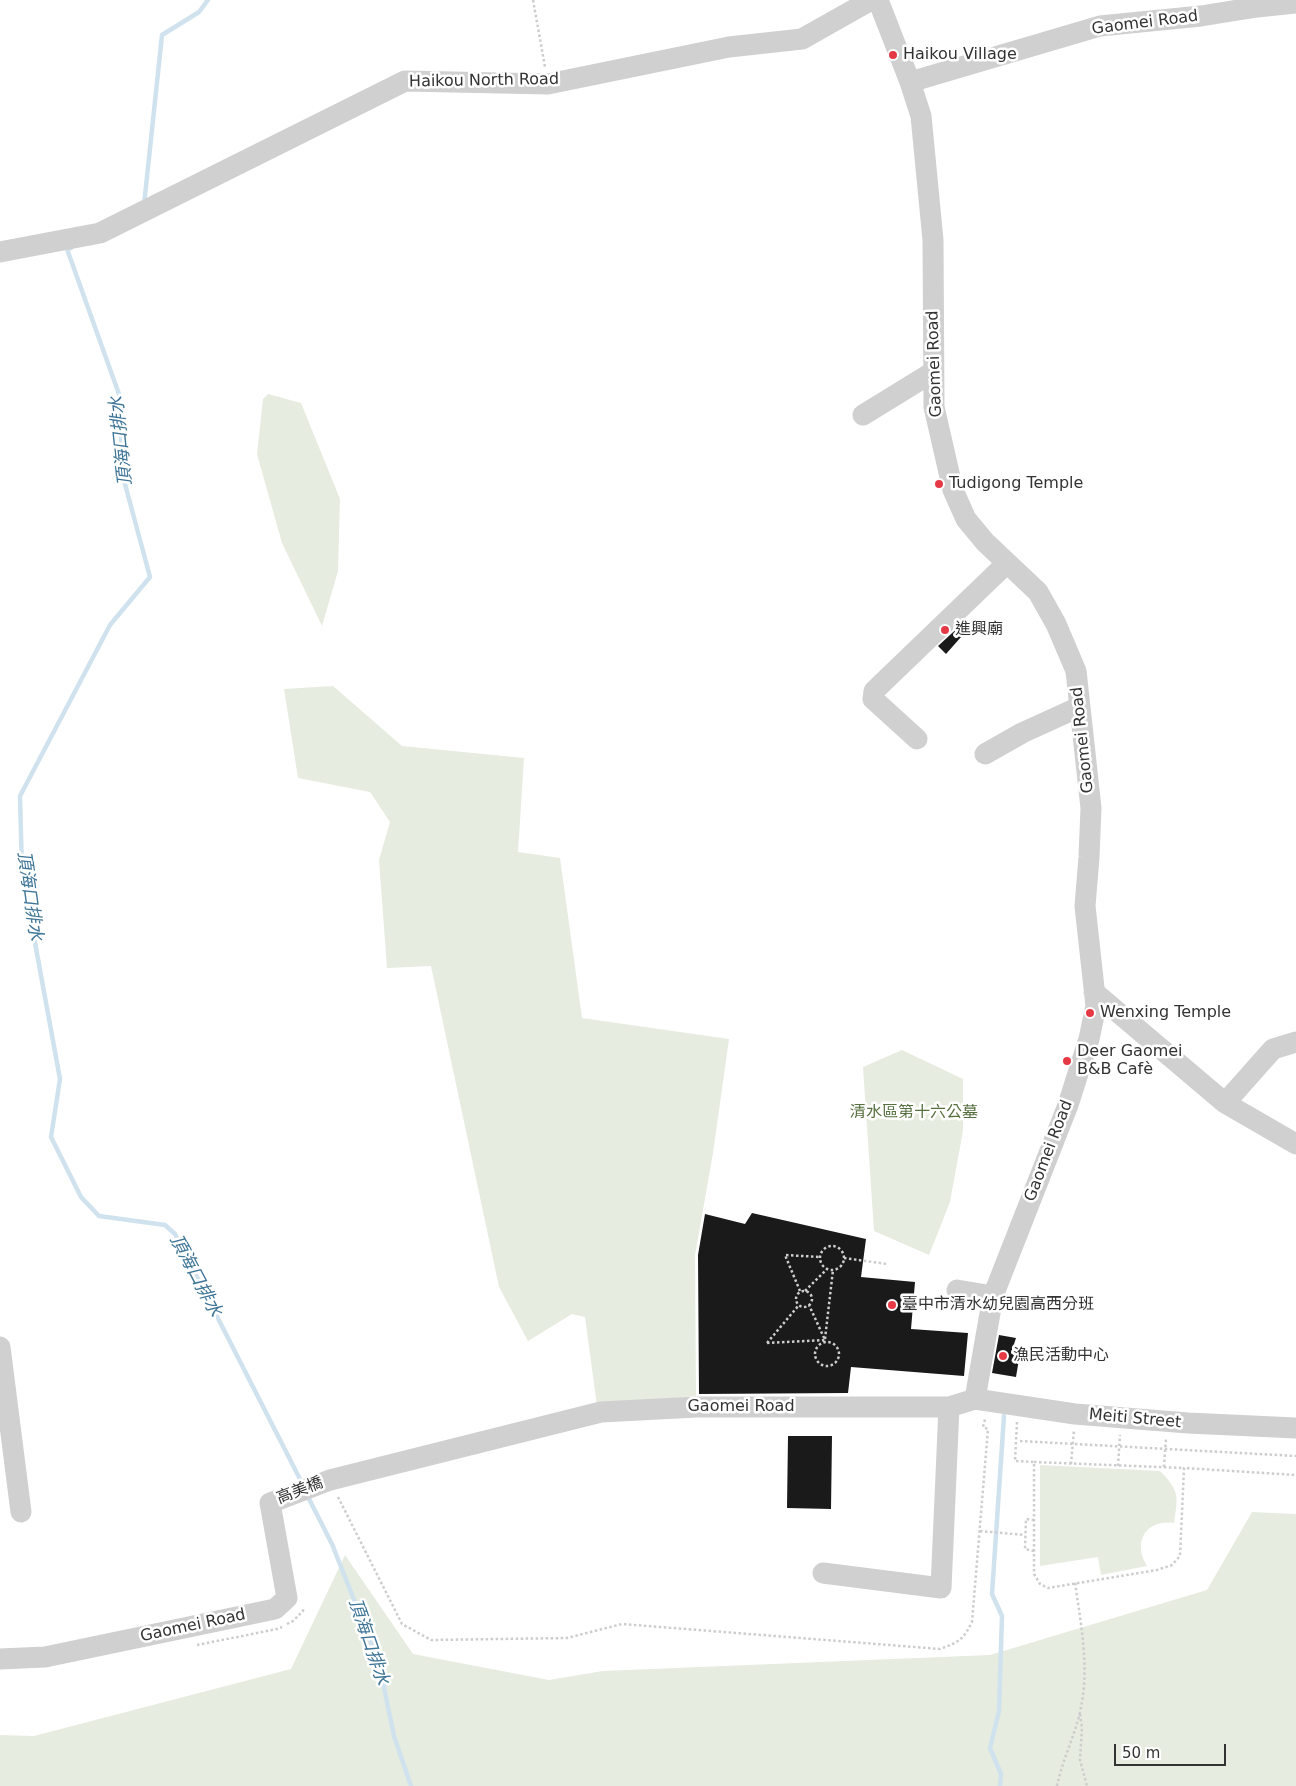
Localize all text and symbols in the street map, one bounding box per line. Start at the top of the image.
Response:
street label: Gaomei Road [1091,7,1199,39]
place label: Haikou Village [903,45,1017,65]
marker: Haikou Village [887,49,899,61]
street label: Haikou North Road [409,70,559,92]
street label: Gaomei Road [924,310,946,418]
water label: 頂海口排水 [107,395,137,487]
place label: Tudigong Temple [949,474,1083,494]
marker: Tudigong Temple [933,478,945,490]
place label: 進興廟 [955,620,1003,640]
marker: 進興廟 [939,624,951,636]
street label: Gaomei Road [1068,686,1098,794]
water label: 頂海口排水 [12,850,46,942]
place label: Wenxing Temple [1100,1003,1231,1023]
marker: Wenxing Temple [1084,1007,1096,1019]
place label: Deer Gaomei B&B Cafè [1077,1042,1183,1080]
marker: Deer Gaomei B&B Cafè [1061,1055,1073,1067]
street label: Gaomei Road [1021,1098,1077,1204]
park label: 清水區第十六公墓 [850,1103,978,1123]
water label: 頂海口排水 [164,1231,226,1321]
place label: 臺中市清水幼兒園高西分班 [902,1295,1094,1315]
marker: 臺中市清水幼兒園高西分班 [886,1299,898,1311]
place label: 漁民活動中心 [1013,1346,1109,1366]
marker: 漁民活動中心 [997,1350,1009,1362]
street label: Gaomei Road [687,1397,795,1417]
street label: Meiti Street [1088,1405,1182,1433]
street label: 高美橋 [274,1473,326,1509]
water label: 頂海口排水 [343,1596,393,1688]
street label: Gaomei Road [139,1605,247,1647]
scale bar [1116,1734,1228,1766]
text: 50 m [1122,1744,1160,1762]

